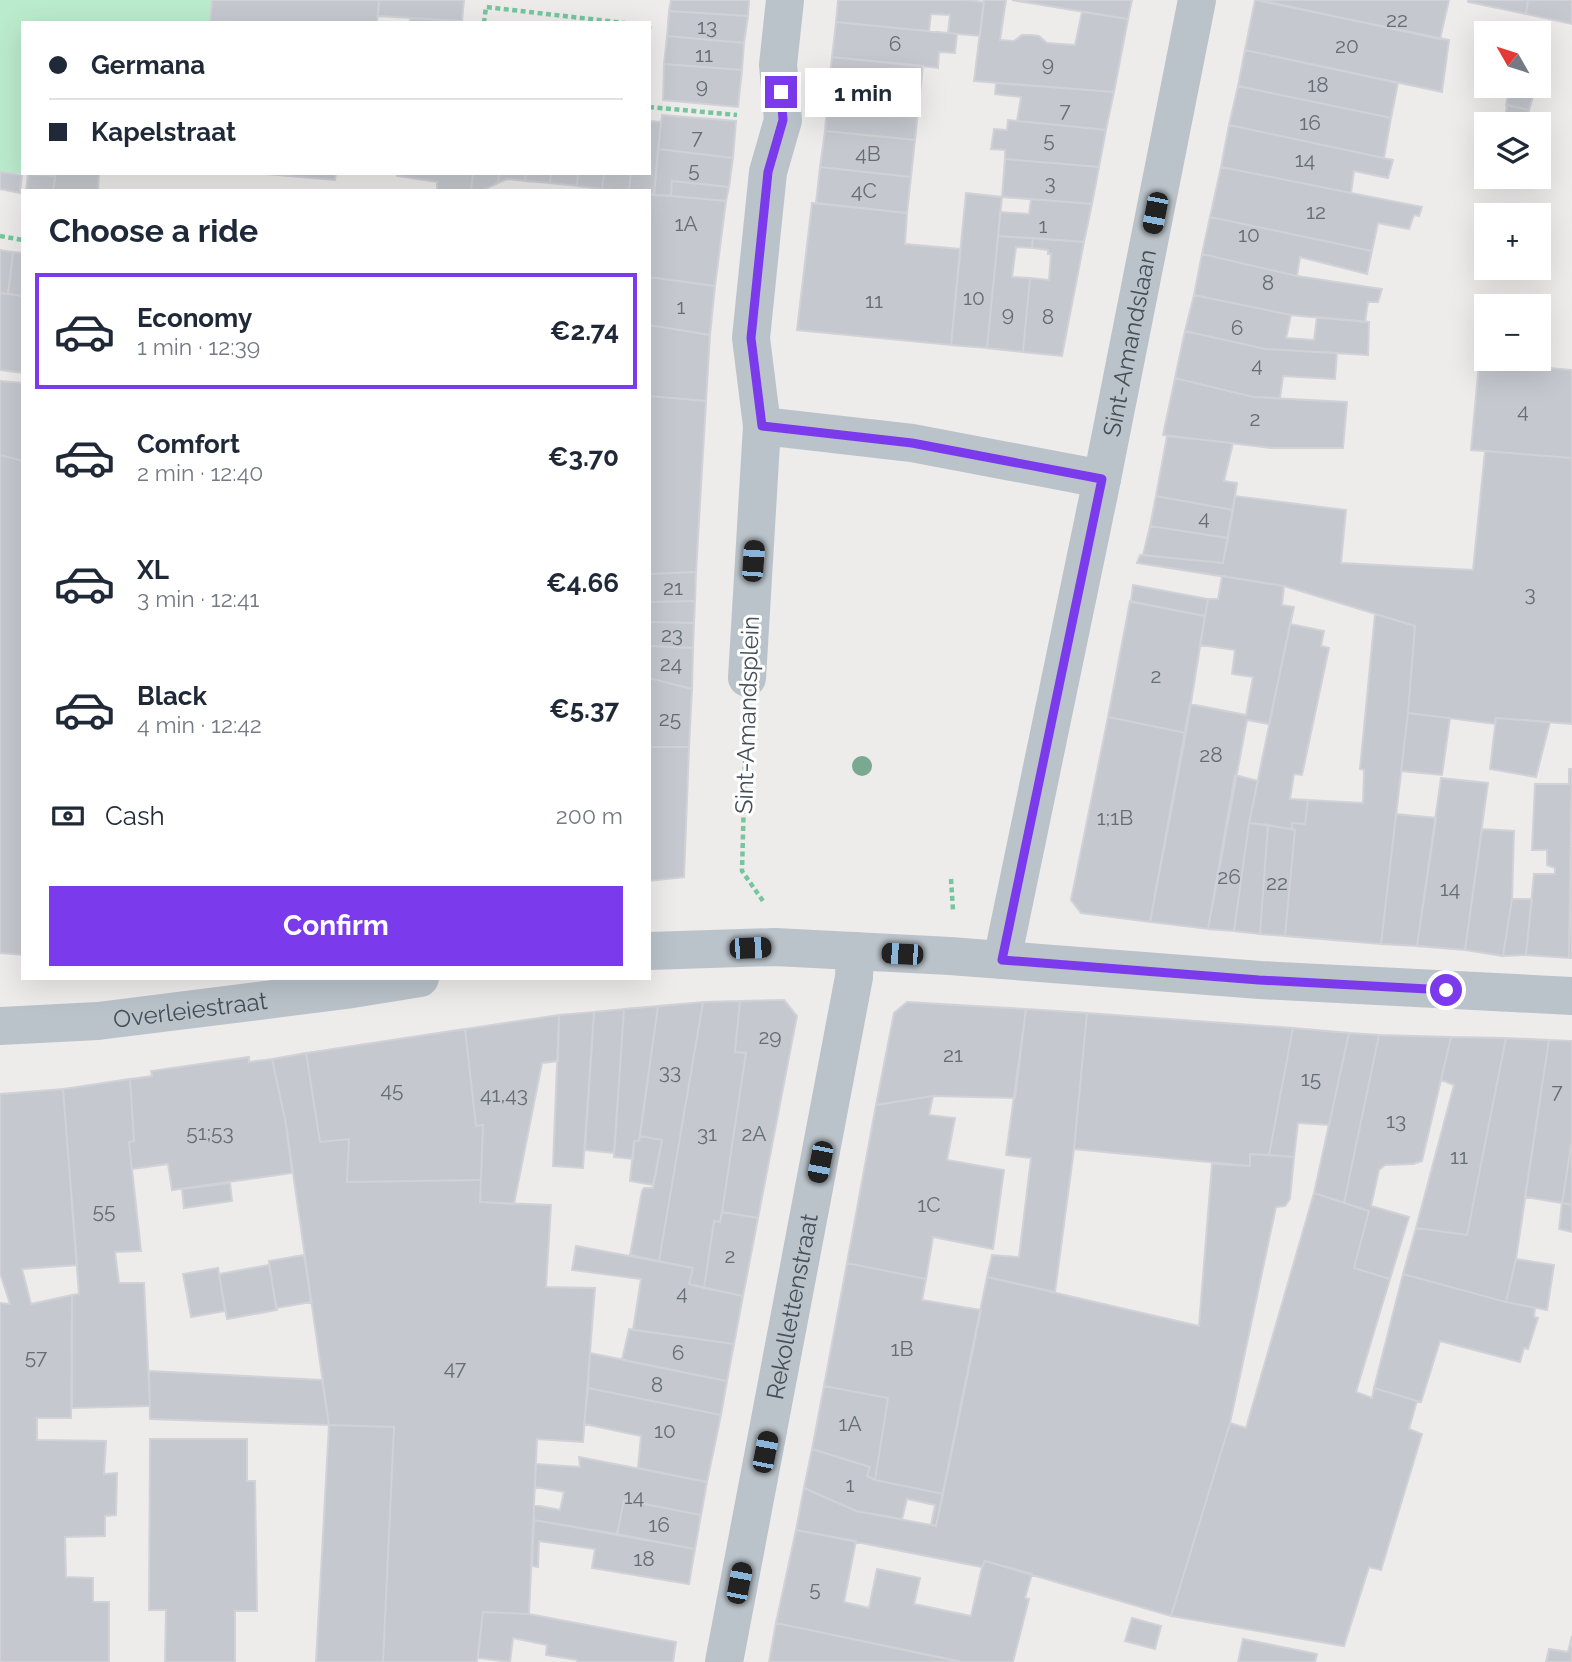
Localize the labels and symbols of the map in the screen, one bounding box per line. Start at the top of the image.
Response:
house number: 22 [1386,7,1408,32]
house number: 13 [697,14,717,39]
north arrow [1474,21,1550,98]
house number: 6 [889,31,901,56]
house number: 20 [1335,33,1359,58]
house number: 11 [695,42,713,67]
house number: 9 [1042,51,1054,76]
callout: 1 min [806,68,921,116]
house number: 18 [1307,72,1329,97]
house number: 9 [696,73,708,98]
route end [765,76,797,108]
house number: 7 [1059,97,1071,122]
house number: 16 [1299,110,1321,135]
house number: 7 [691,124,703,149]
house number: 5 [1043,127,1055,152]
house number: 4B [855,141,881,166]
house number: 14 [1295,147,1315,172]
house number: 5 [688,157,700,182]
house number: 3 [1044,170,1056,195]
house number: 4C [851,178,877,203]
car [1141,190,1170,236]
house number: 12 [1306,199,1326,224]
house number: 1A [674,211,698,236]
house number: 1 [1039,213,1048,238]
house number: 10 [1238,222,1260,247]
street label: Sint-Amandslaan [1096,247,1162,439]
house number: 8 [1262,270,1274,295]
house number: 10 [963,285,985,310]
house number: 11 [865,288,883,313]
house number: 1 [677,294,686,319]
house number: 9 [1002,301,1014,326]
house number: 8 [1042,304,1054,329]
house number: 6 [1231,315,1243,340]
house number: 4 [1251,352,1263,377]
house number: 4 [1517,398,1529,423]
house number: 2 [1250,406,1260,431]
house number: 4 [1198,505,1210,530]
car [742,539,765,583]
house number: 21 [663,575,683,600]
house number: 3 [1524,581,1536,606]
street label: Sint-Amandsplein [729,615,765,815]
house number: 23 [661,622,683,647]
house number: 24 [660,651,682,676]
house number: 2 [1151,663,1161,688]
house number: 25 [659,706,681,731]
house number: 28 [1199,742,1223,767]
house number: 1;1B [1097,805,1133,830]
house number: 26 [1217,864,1241,889]
house number: 22 [1266,870,1288,895]
house number: 14 [1440,876,1460,901]
car [729,937,772,959]
car [881,942,924,966]
route start [1430,974,1462,1006]
street label: Overleiestraat [111,985,269,1033]
house number: 29 [758,1024,782,1049]
house number: 21 [943,1042,963,1067]
house number: 33 [659,1059,681,1084]
house number: 15 [1301,1066,1321,1091]
house number: 45 [381,1077,403,1102]
house number: 7 [1551,1078,1563,1103]
house number: 41,43 [480,1082,528,1107]
house number: 13 [1386,1108,1406,1133]
house number: 51;53 [186,1120,234,1145]
house number: 31 [697,1121,717,1146]
house number: 2A [741,1121,767,1146]
car [806,1139,835,1185]
house number: 11 [1450,1144,1468,1169]
house number: 1C [917,1192,941,1217]
house number: 55 [93,1198,115,1223]
street label: Rekollettenstraat [760,1211,823,1402]
house number: 2 [725,1243,735,1268]
house number: 4 [676,1280,688,1305]
house number: 1B [891,1336,913,1361]
house number: 6 [672,1340,684,1365]
house number: 57 [25,1344,48,1369]
house number: 47 [444,1355,467,1380]
house number: 8 [651,1372,663,1397]
house number: 1A [838,1411,862,1436]
house number: 10 [654,1418,676,1443]
car [751,1429,780,1475]
house number: 1 [846,1472,855,1497]
house number: 14 [624,1484,644,1509]
house number: 16 [648,1512,670,1537]
house number: 18 [633,1546,655,1571]
car [725,1560,754,1606]
house number: 5 [809,1576,821,1601]

